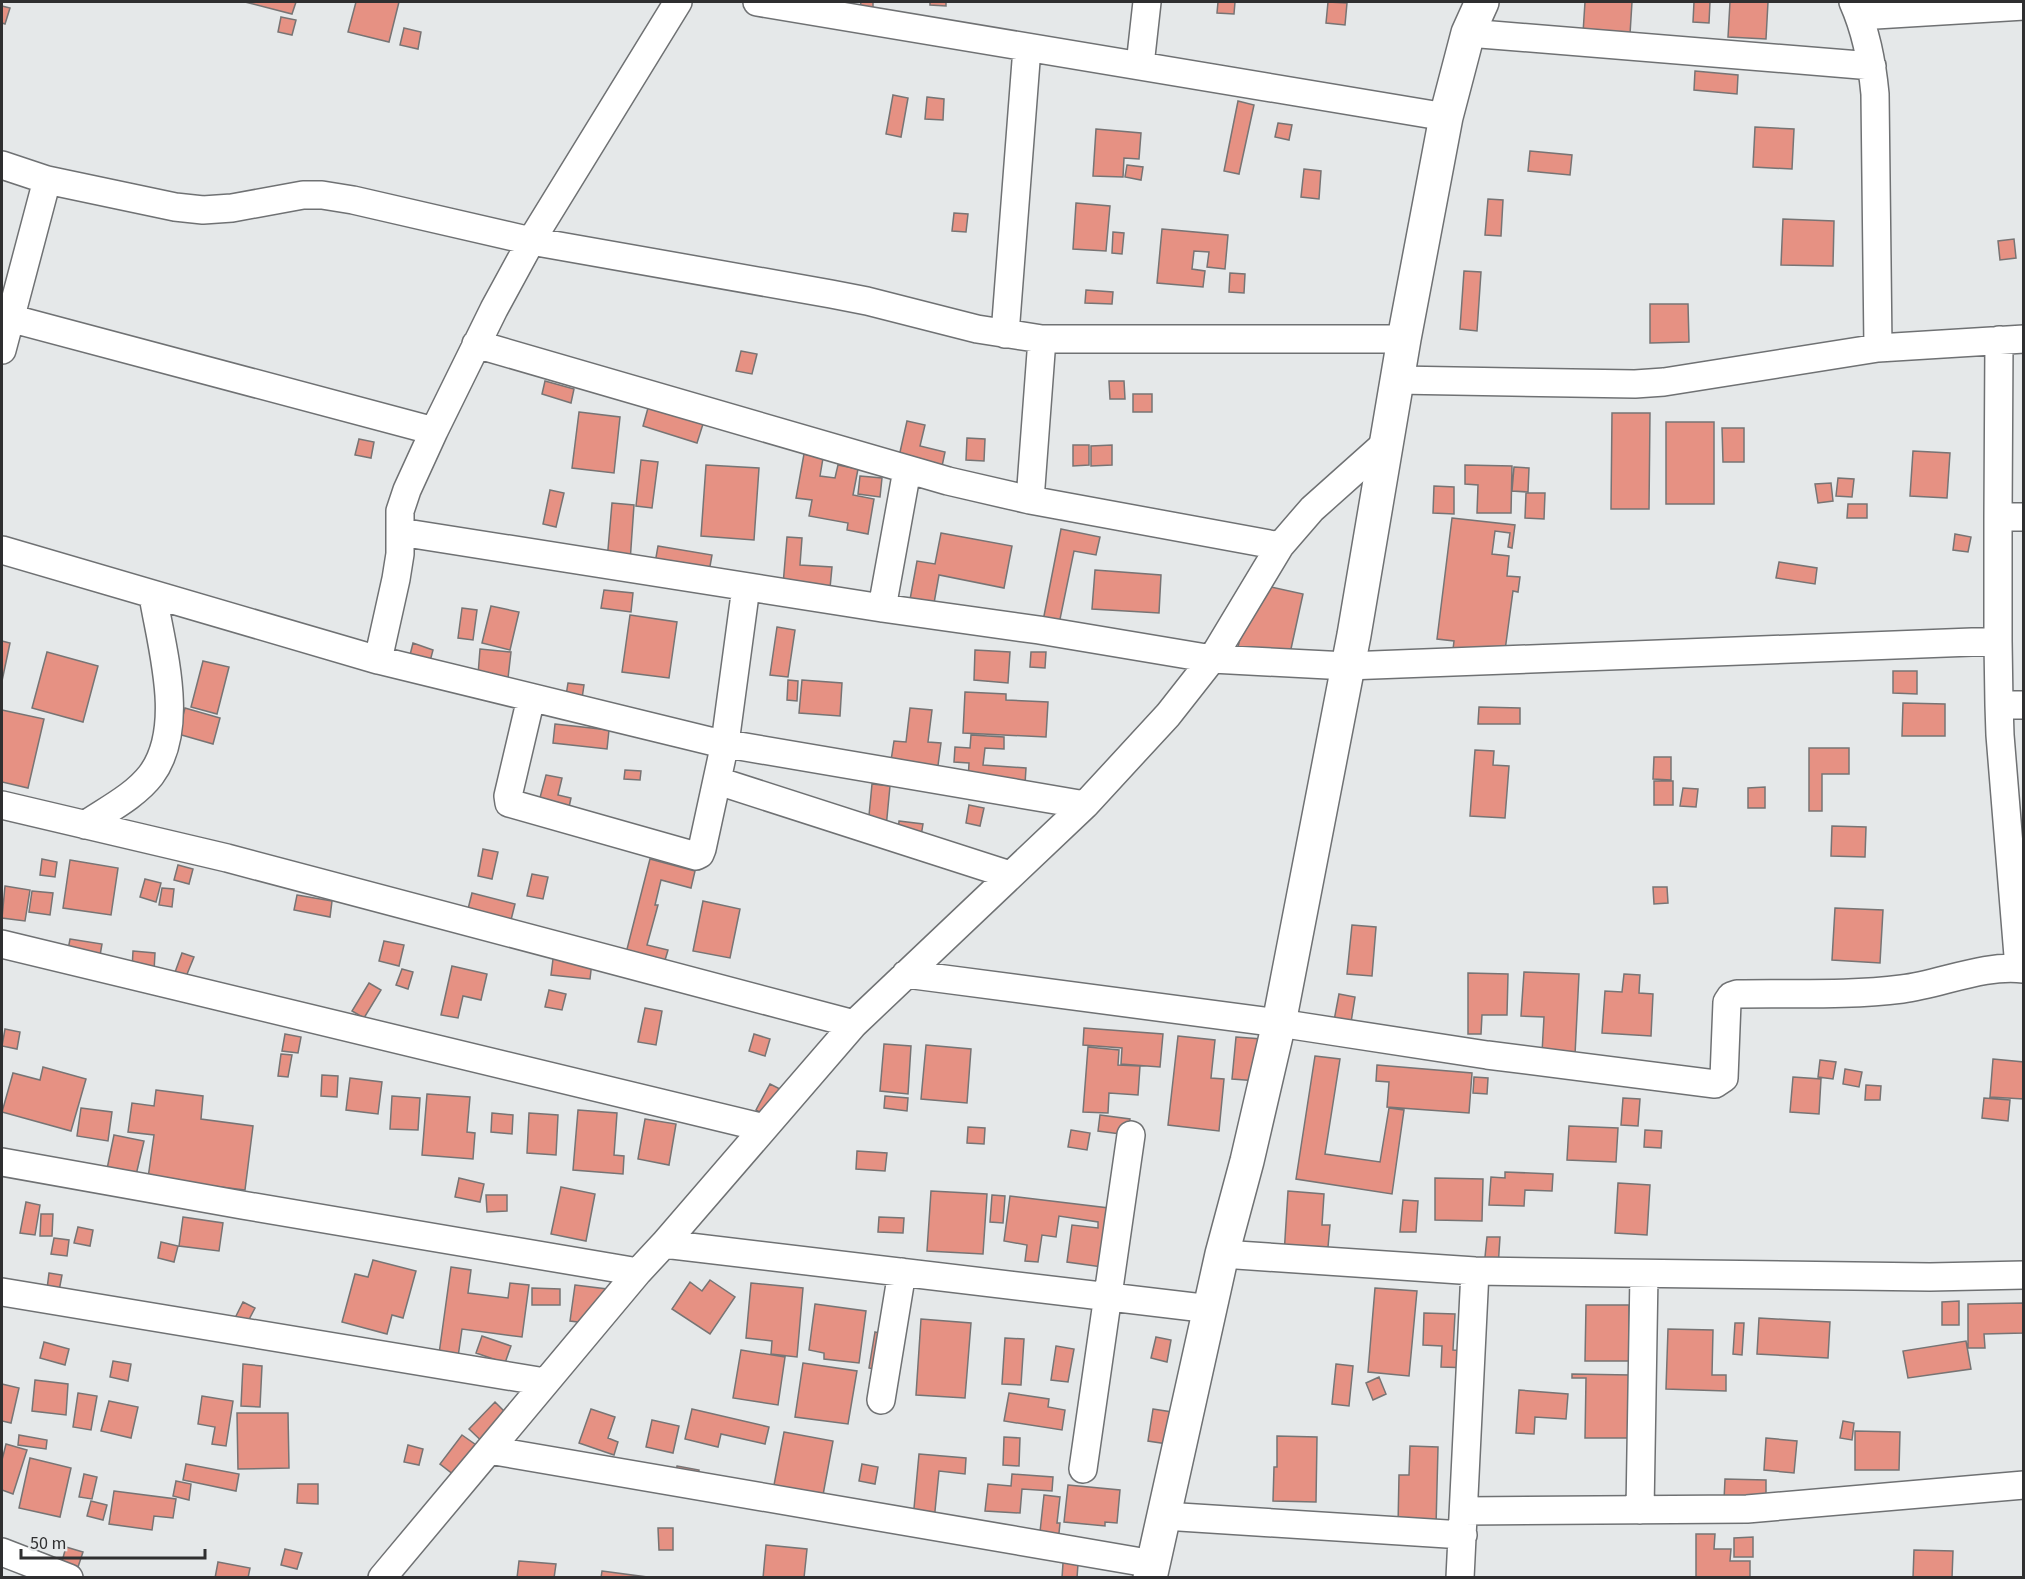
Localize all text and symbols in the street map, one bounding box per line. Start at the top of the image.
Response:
scale bar [21,1522,206,1560]
text: 50 m [30,1531,66,1556]

